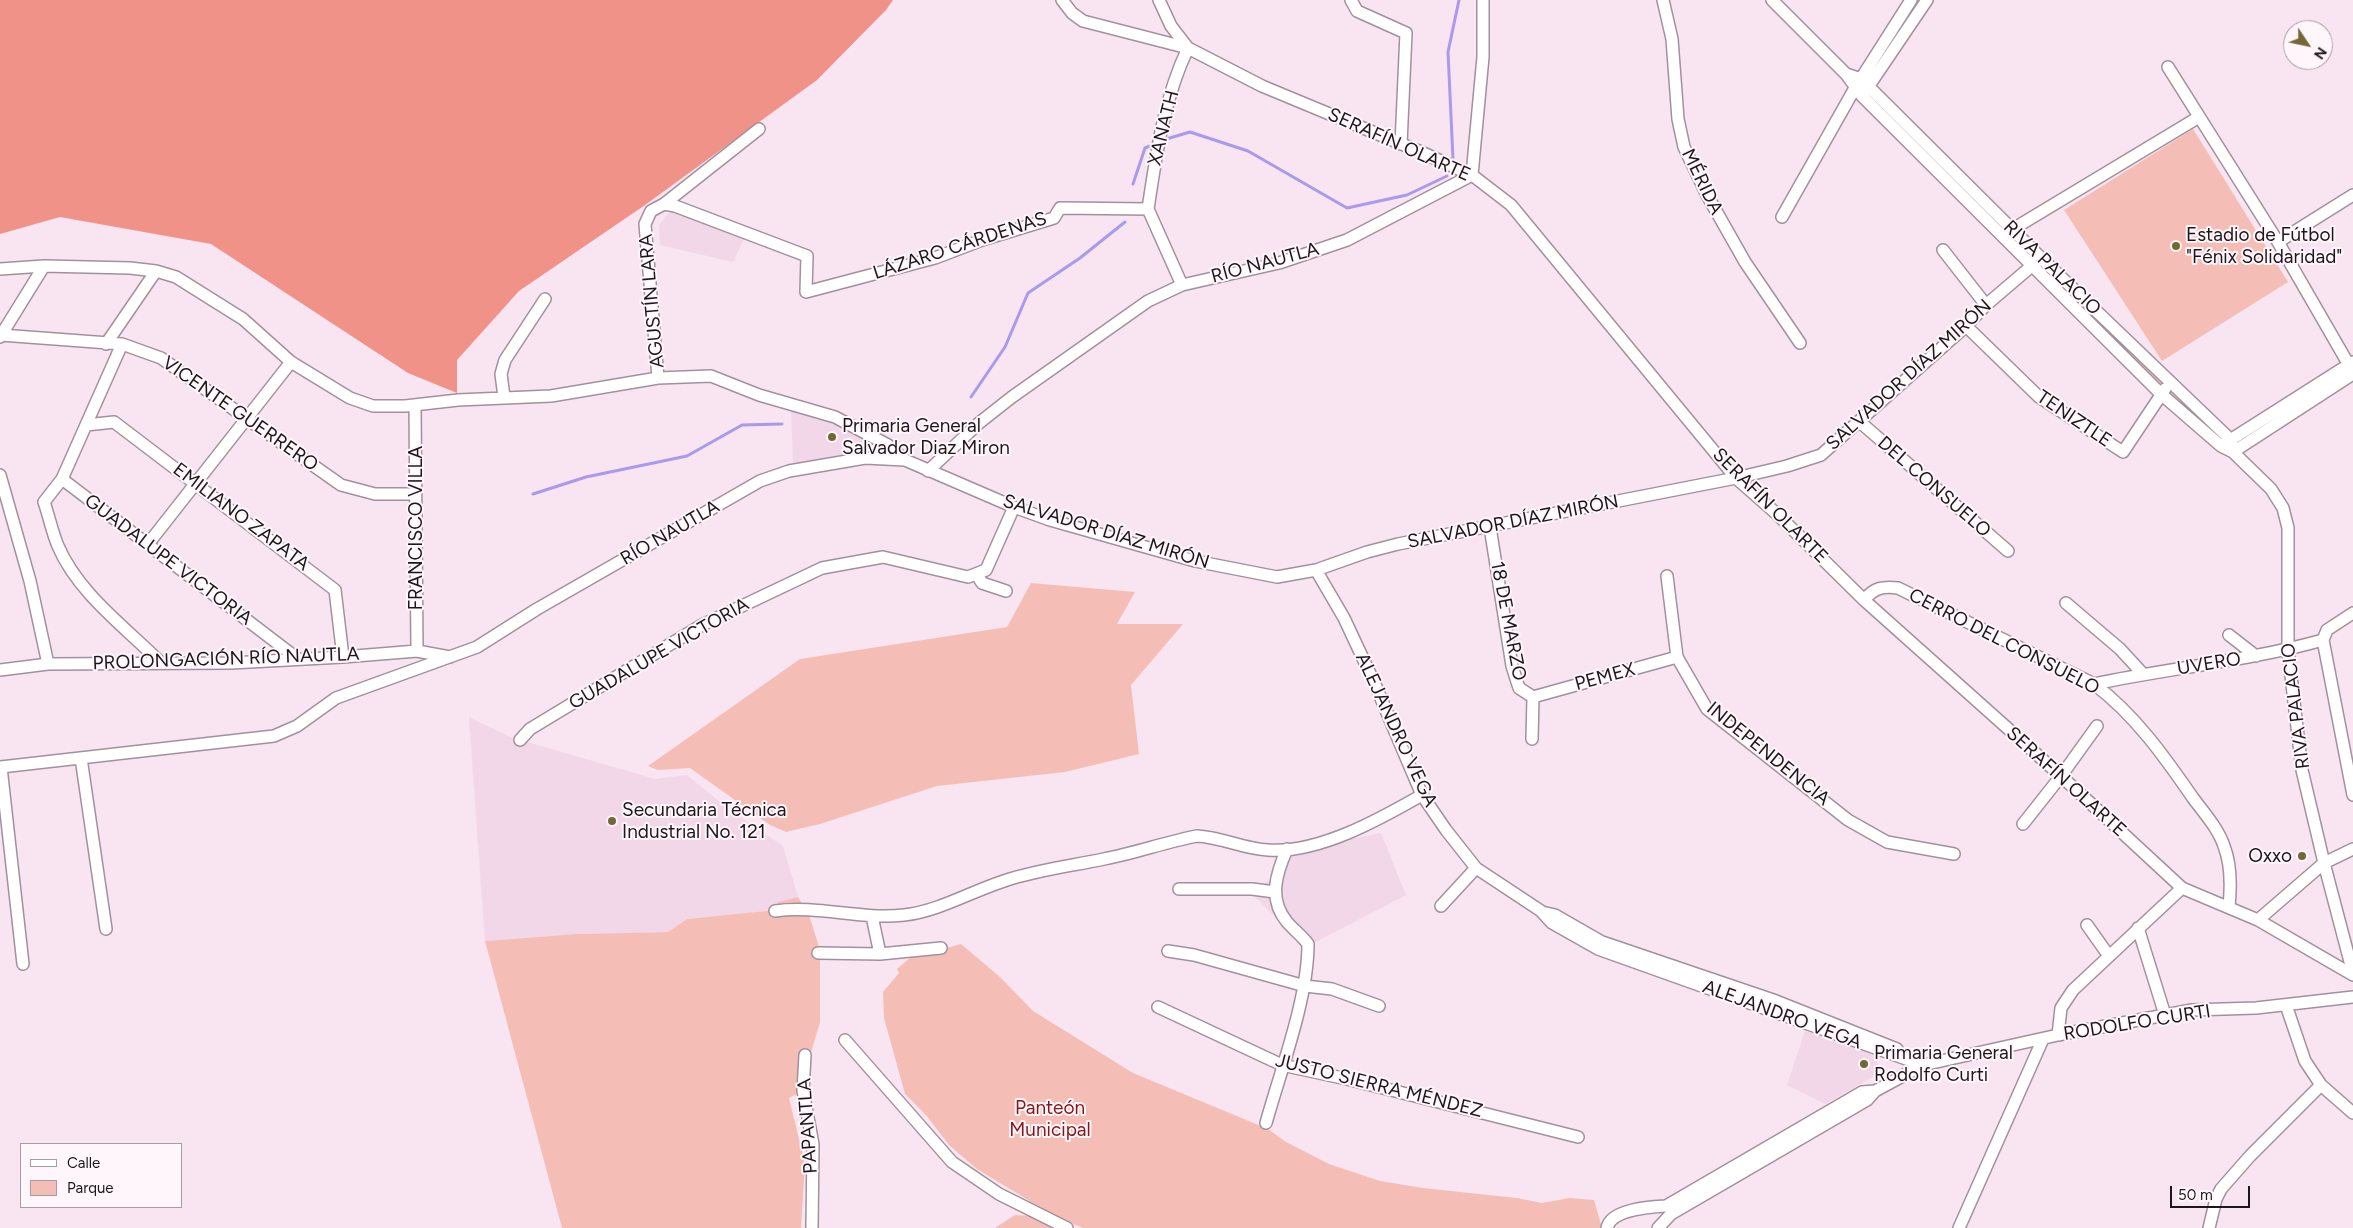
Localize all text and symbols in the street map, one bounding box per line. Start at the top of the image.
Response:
north arrow [2283,20,2333,70]
text: N [2310,44,2330,62]
street label: XANATH [1144,88,1184,168]
street label: SERAFÍN OLARTE [1324,103,1474,187]
street label: MÉRIDA [1676,145,1728,219]
street label: LÁZARO CÁRDENAS [870,207,1050,285]
street label: RIVA PALACIO [1998,216,2106,320]
place label: Estadio de Fútbol "Fénix Solidaridad" [2186,224,2342,268]
street label: AGUSTÍN LARA [635,233,669,369]
street label: RÍO NAUTLA [1209,238,1321,288]
marker: Estadio de Fútbol "Fénix Solidaridad" [2170,240,2182,252]
street label: SALVADOR DÍAZ MIRÓN [1822,295,1996,455]
street label: VICENTE GUERRERO [158,352,322,476]
street label: TENIZTLE [2032,386,2116,452]
place label: Primaria General Salvador Diaz Miron [842,415,1010,459]
marker: Primaria General Salvador Diaz Miron [826,431,838,443]
street label: DEL CONSUELO [1873,432,1995,542]
street label: SERAFÍN OLARTE [1708,444,1832,568]
street label: FRANCISCO VILLA [405,446,427,610]
street label: EMILIANO ZAPATA [168,458,314,576]
street label: GUADALUPE VICTORIA [80,489,256,631]
street label: SALVADOR DÍAZ MIRÓN [1000,490,1212,574]
street label: SALVADOR DÍAZ MIRÓN [1406,490,1620,554]
street label: RÍO NAUTLA [616,495,724,571]
street label: 18 DE MARZO [1485,559,1531,683]
street label: CERRO DEL CONSUELO [1905,584,2103,700]
street label: GUADALUPE VICTORIA [565,593,753,715]
street label: RIVA PALACIO [2277,642,2315,770]
street label: PROLONGACIÓN RÍO NAUTLA [92,643,360,675]
street label: UVERO [2175,648,2243,680]
street label: ALEJANDRO VEGA [1350,649,1442,811]
street label: PEMEX [1572,658,1638,696]
street label: INDEPENDENCIA [1702,697,1834,811]
street label: SERAFÍN OLARTE [2001,722,2131,842]
place label: Secundaria Técnica Industrial No. 121 [622,799,787,843]
marker: Secundaria Técnica Industrial No. 121 [606,815,618,827]
place label: Oxxo [2248,845,2292,867]
marker: Oxxo [2296,850,2308,862]
street label: ALEJANDRO VEGA [1699,976,1865,1054]
street label: RODOLFO CURTI [2062,1000,2212,1046]
place label: Primaria General Rodolfo Curti [1874,1042,2013,1086]
street label: JUSTO SIERRA MÉNDEZ [1273,1049,1485,1123]
marker: Primaria General Rodolfo Curti [1858,1058,1870,1070]
street label: PAPANTLA [793,1077,823,1175]
park label: Panteón Municipal [1009,1097,1091,1141]
legend [20,1143,182,1208]
text: Calle [67,1154,100,1172]
scale bar [2173,1176,2253,1208]
text: Parque [67,1179,114,1197]
text: 50 m [2178,1186,2213,1204]

